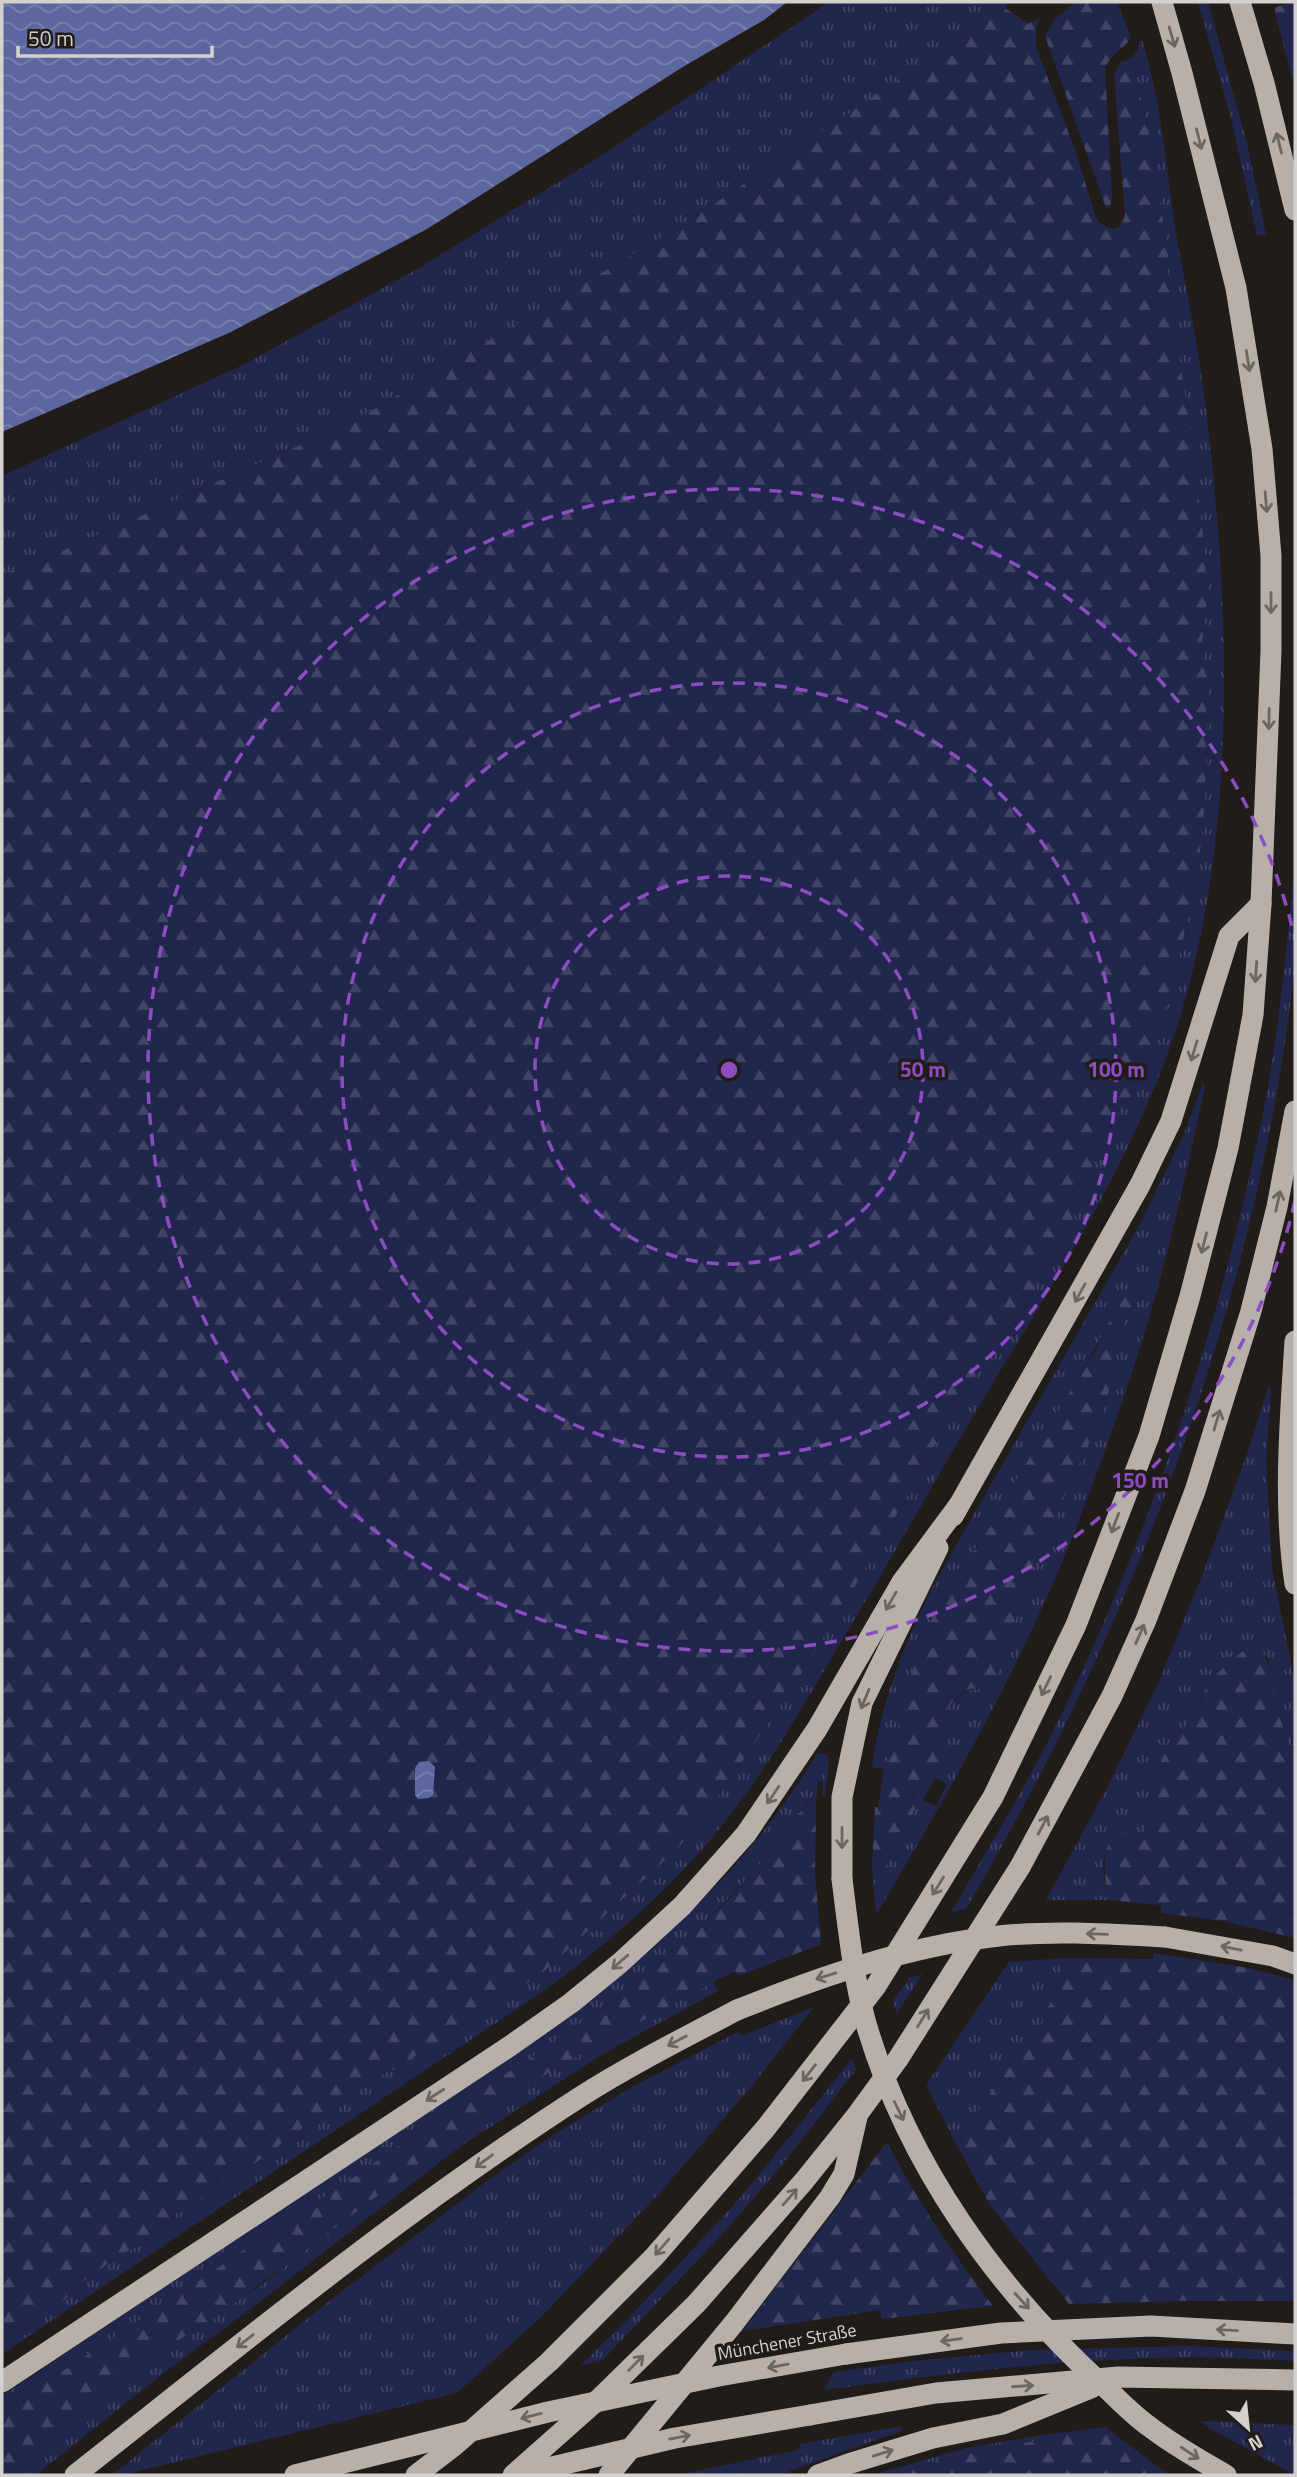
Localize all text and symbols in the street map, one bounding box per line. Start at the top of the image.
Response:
scale bar [18,14,212,58]
text: 50 m [28,22,74,54]
one-way arrow [1166,25,1179,48]
one-way arrow [1193,127,1206,150]
one-way arrow [1272,133,1285,155]
one-way arrow [1242,349,1255,372]
one-way arrow [1260,490,1273,513]
one-way arrow [1264,592,1278,615]
one-way arrow [1262,708,1275,731]
one-way arrow [1249,960,1262,983]
one-way arrow [1187,1040,1200,1062]
text: 50 m [900,1053,946,1085]
text: 100 m [1087,1053,1145,1085]
centre of rings [717,1058,741,1082]
one-way arrow [1271,1190,1285,1213]
one-way arrow [1197,1231,1210,1254]
one-way arrow [1073,1282,1087,1302]
one-way arrow [1211,1409,1224,1431]
text: 150 m [1111,1464,1169,1496]
one-way arrow [1108,1512,1121,1534]
one-way arrow [884,1590,898,1610]
one-way arrow [1134,1624,1147,1645]
one-way arrow [1039,1675,1052,1696]
one-way arrow [858,1687,871,1709]
one-way arrow [766,1785,780,1804]
one-way arrow [1036,1815,1050,1836]
one-way arrow [835,1826,849,1849]
one-way arrow [931,1876,945,1896]
one-way arrow [1086,1927,1109,1940]
one-way arrow [1220,1941,1243,1955]
one-way arrow [611,1954,629,1970]
one-way arrow [815,1971,837,1983]
one-way arrow [917,2009,931,2029]
one-way arrow [667,2035,688,2049]
one-way arrow [801,2063,816,2082]
one-way arrow [426,2088,446,2102]
one-way arrow [892,2100,906,2121]
one-way arrow [475,2154,494,2169]
one-way arrow [782,2188,798,2206]
one-way arrow [654,2238,670,2256]
one-way arrow [1013,2292,1030,2309]
street label: Münchener Straße [715,2316,858,2367]
one-way arrow [1216,2324,1239,2337]
one-way arrow [940,2333,963,2346]
one-way arrow [236,2334,255,2349]
one-way arrow [627,2355,644,2372]
one-way arrow [767,2360,790,2373]
one-way arrow [1011,2379,1034,2392]
north arrow [1213,2393,1283,2463]
one-way arrow [520,2410,543,2423]
text: N [1243,2428,1268,2460]
one-way arrow [668,2430,690,2444]
one-way arrow [872,2446,894,2459]
one-way arrow [1179,2446,1199,2460]

